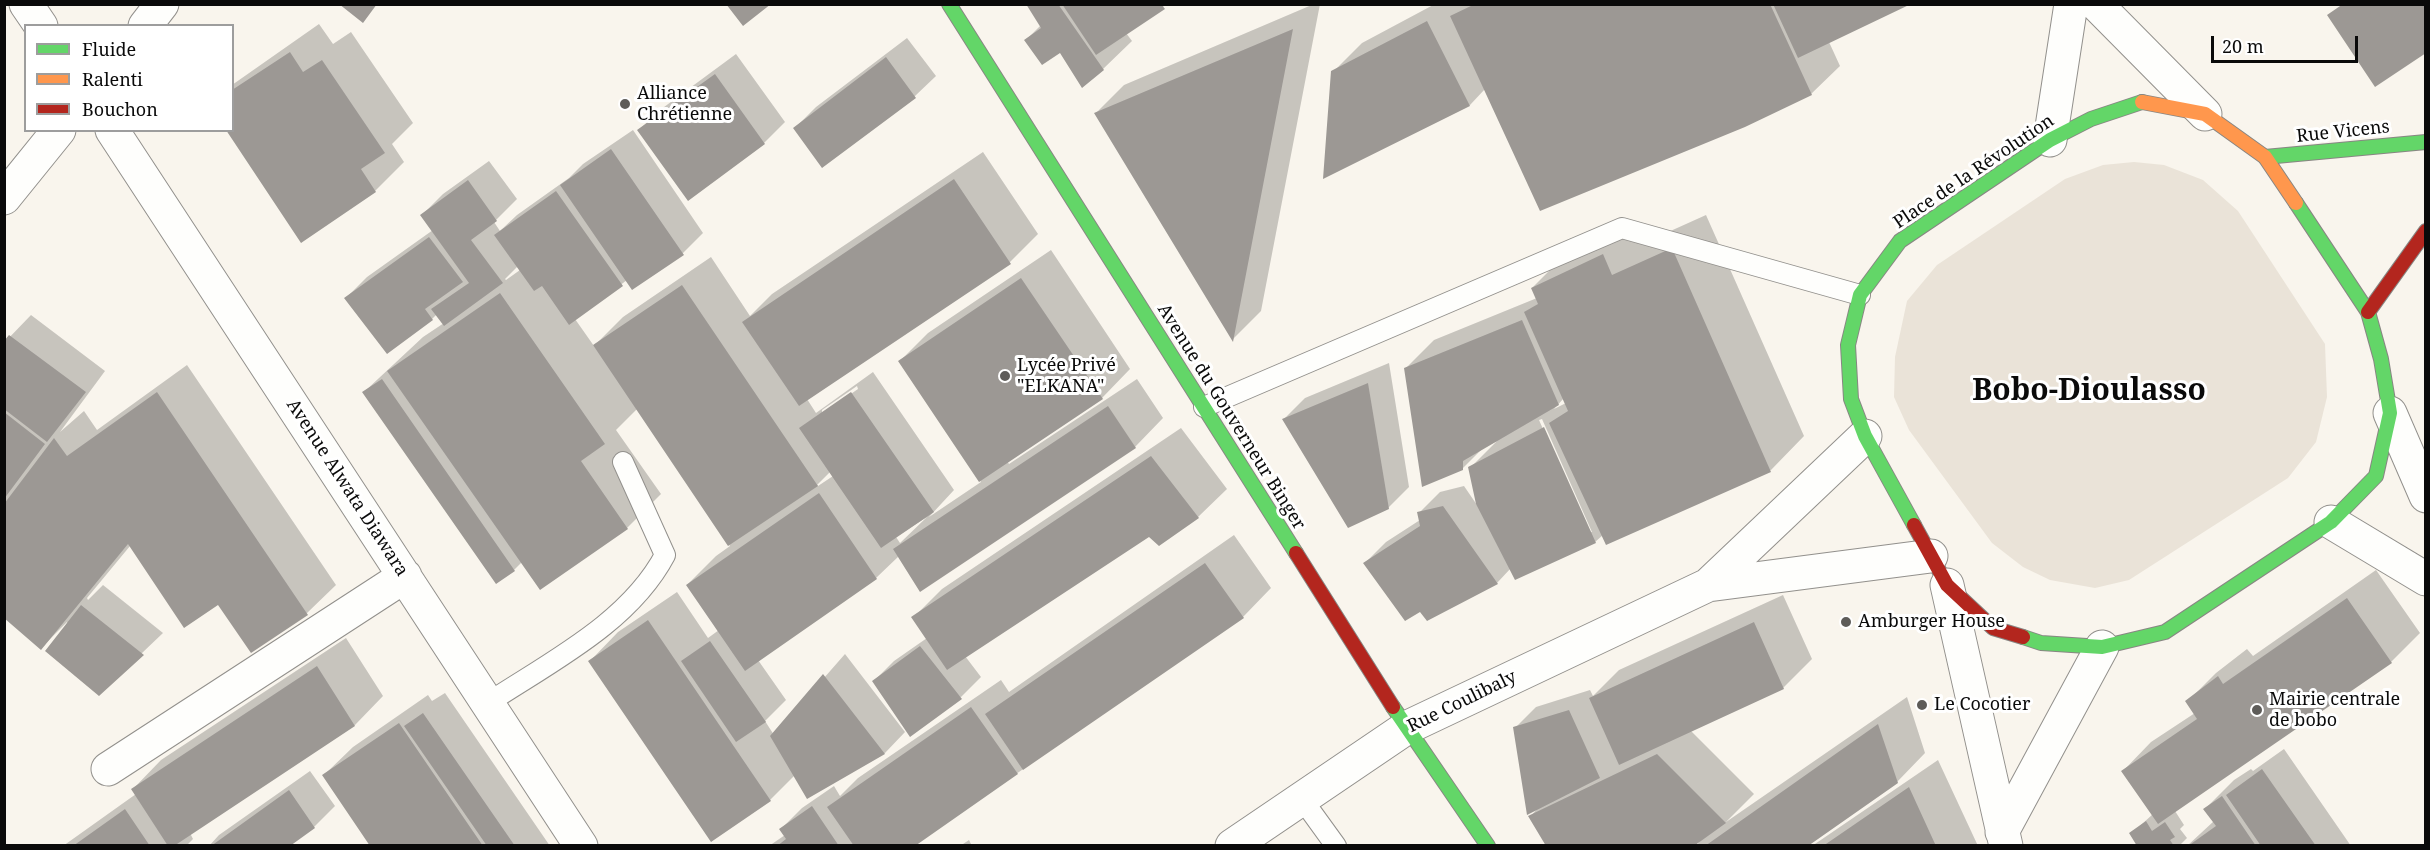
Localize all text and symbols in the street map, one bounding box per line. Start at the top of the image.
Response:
legend [24,24,234,132]
scale bar [2214,24,2361,62]
text: 20 m [2222,34,2264,58]
text: Fluide [82,37,136,61]
text: Ralenti [82,67,143,91]
place label: Alliance Chrétienne [637,83,732,125]
text: Bouchon [82,97,158,121]
marker: Alliance Chrétienne [618,97,632,111]
street label: Place de la Révolution [1890,110,2058,234]
street label: Rue Vicens [2295,116,2391,148]
street label: Avenue du Gouverneur Binger [1152,300,1310,534]
place label: Lycée Privé "ELKANA" [1017,355,1116,398]
marker: Lycée Privé "ELKANA" [998,369,1012,383]
district label: Bobo-Dioulasso [1972,373,2206,409]
street label: Avenue Alwata Diawara [282,395,412,581]
place label: Amburger House [1858,611,2005,633]
marker: Amburger House [1839,615,1853,629]
street label: Rue Coulibaly [1404,666,1520,738]
place label: Mairie centrale de bobo [2269,689,2400,732]
place label: Le Cocotier [1934,694,2030,716]
marker: Le Cocotier [1915,698,1929,712]
marker: Mairie centrale de bobo [2250,703,2264,717]

